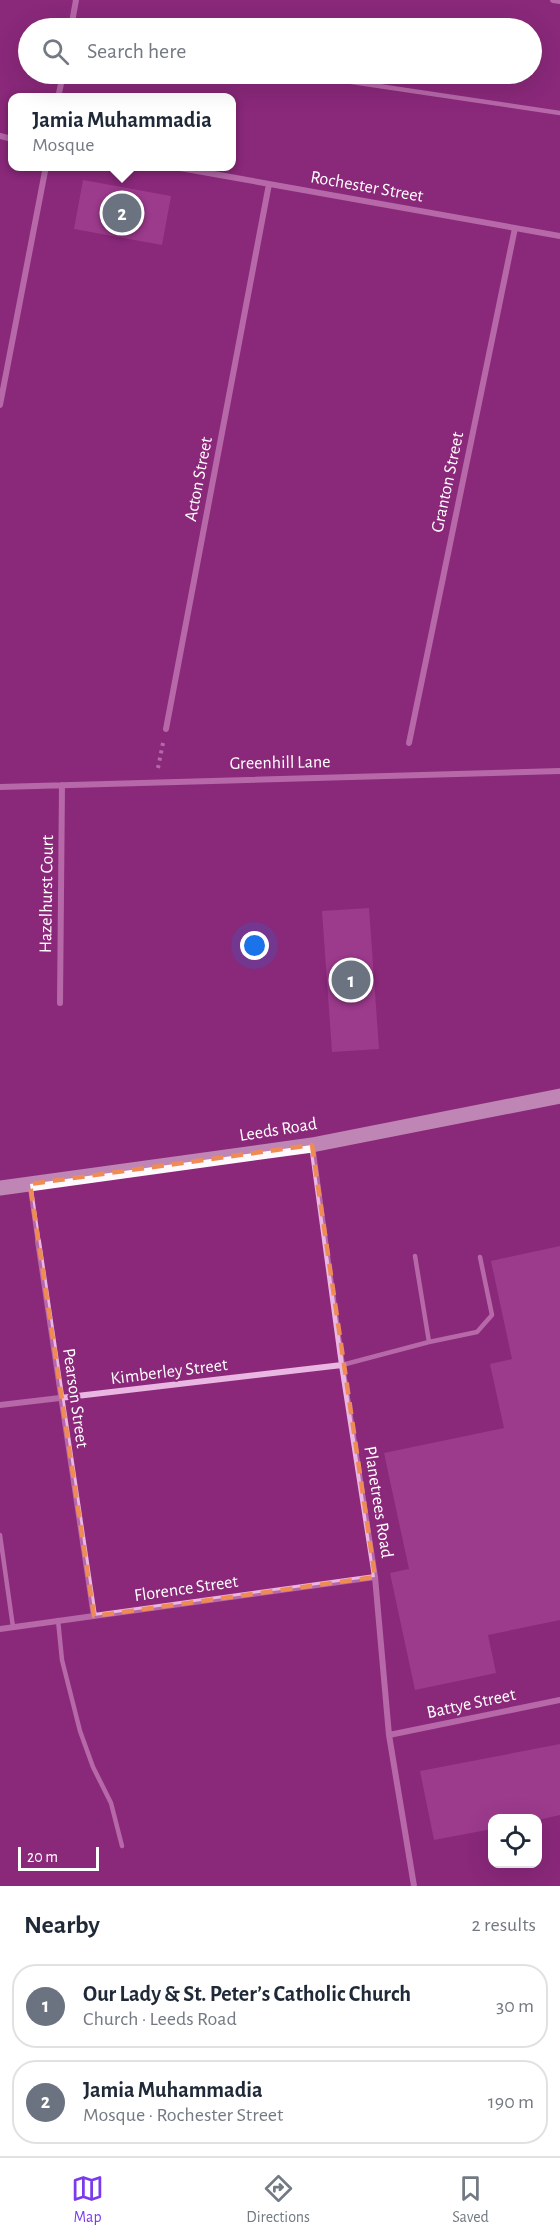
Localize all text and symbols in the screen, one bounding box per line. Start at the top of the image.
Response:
search box [18,18,542,84]
icon: search [39,35,72,68]
text: Search here [87,40,186,62]
popup [8,93,236,171]
text: Jamia Muhammadia [32,109,212,131]
text: Mosque [32,135,94,155]
street label: Rochester Street [309,168,425,206]
pin: 2 [102,190,142,236]
street label: Granton Street [429,430,467,534]
street label: Acton Street [182,435,216,523]
street label: Greenhill Lane [229,753,331,773]
street label: Hazelhurst Court [37,835,57,953]
your location [240,931,269,960]
pin: 1 [332,958,370,1002]
street label: Leeds Road [238,1115,318,1145]
street label: Pearson Street [59,1347,91,1450]
street label: Kimberley Street [110,1356,229,1388]
street label: Planetrees Road [360,1445,396,1559]
street label: Florence Street [133,1573,240,1605]
street label: Battye Street [425,1686,518,1722]
map controls [488,1814,542,1868]
button: locate [488,1814,542,1868]
scale bar [18,1844,99,1872]
text: 20 m [27,1849,58,1865]
text: Nearby [24,1912,100,1938]
text: 2 results [472,1915,536,1935]
text: Our Lady & St. Peter’s Catholic Church [83,1983,411,2005]
text: 1 [42,1996,49,2016]
text: 30 m [496,1996,534,2016]
text: Church · Leeds Road [83,2009,237,2029]
text: Jamia Muhammadia [83,2079,263,2101]
text: 2 [41,2092,50,2112]
text: 190 m [488,2092,534,2112]
text: Mosque · Rochester Street [83,2105,283,2125]
tab: Map [71,2172,104,2227]
tab: Directions [246,2172,310,2227]
tab: Saved [452,2172,489,2227]

